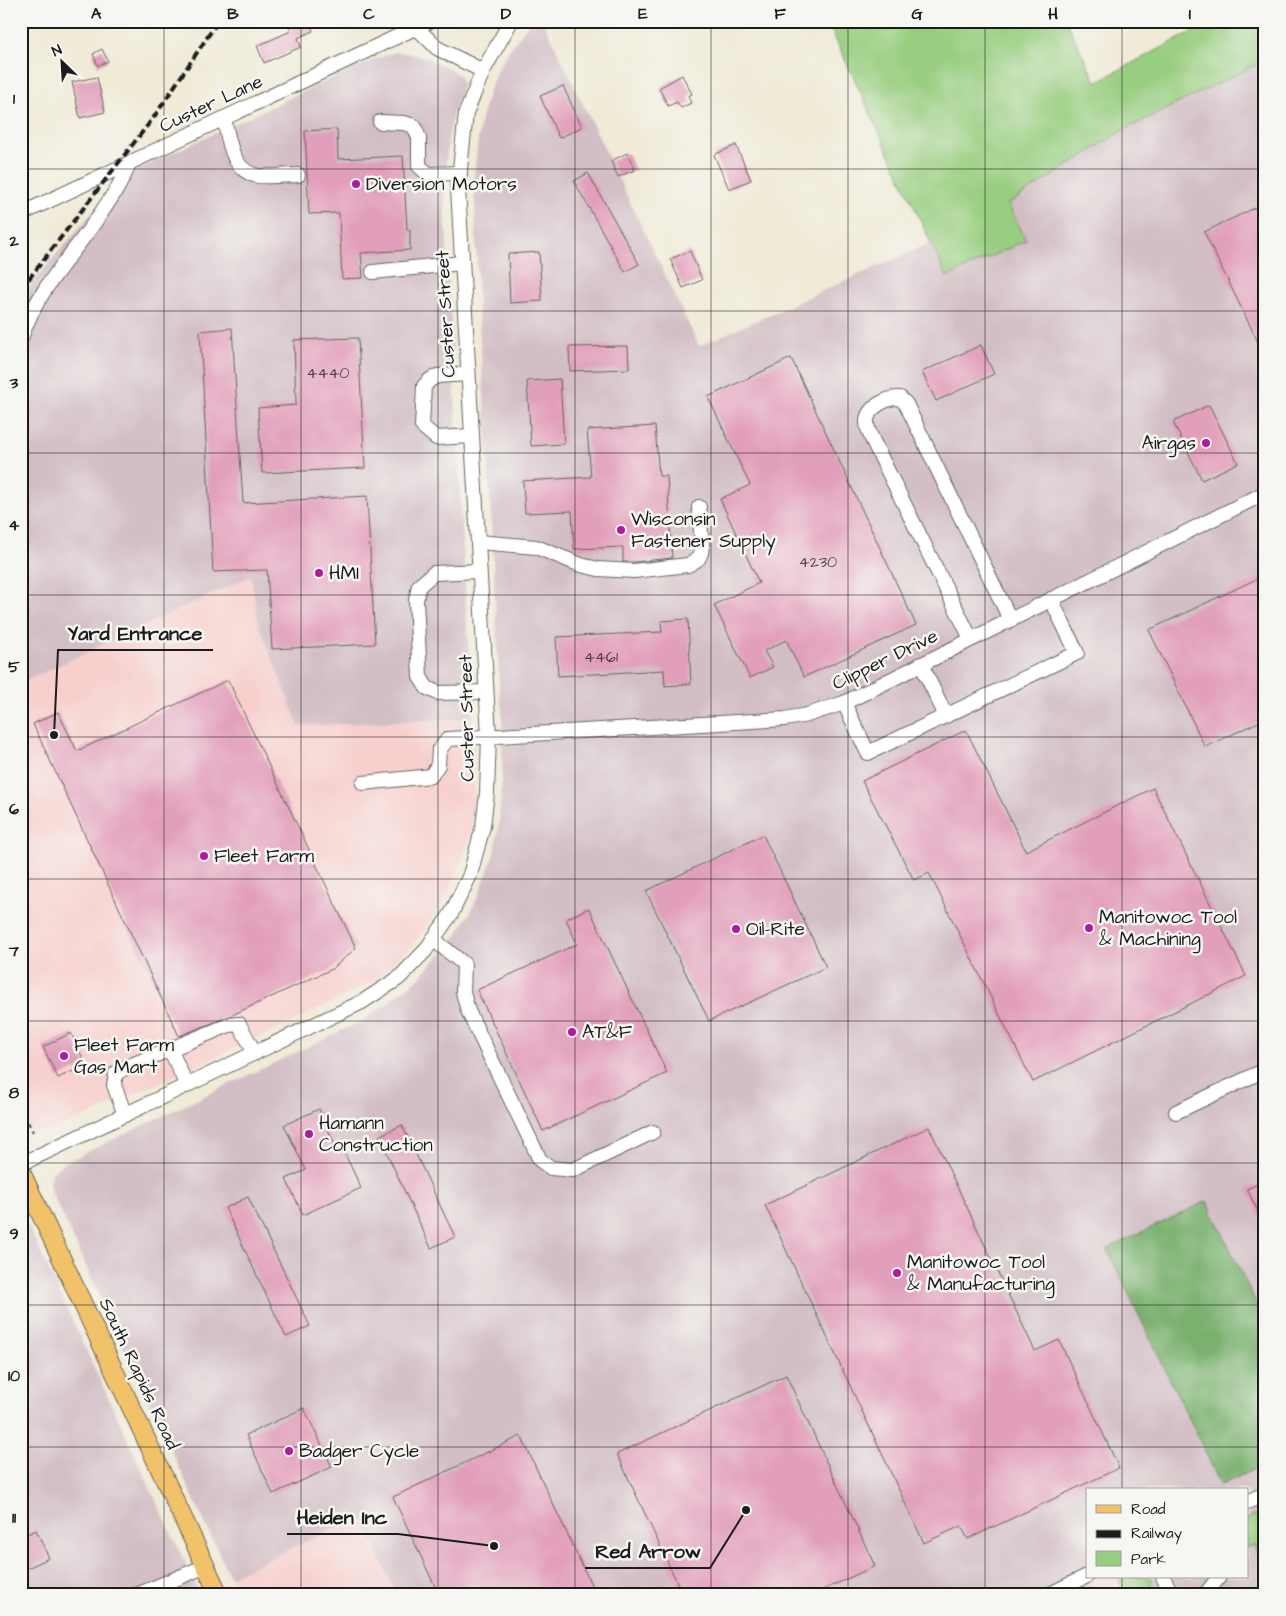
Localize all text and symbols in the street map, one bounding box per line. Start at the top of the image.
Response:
text: A [91,3,102,25]
text: B [227,3,239,25]
text: C [363,3,375,25]
text: D [501,3,512,25]
text: E [638,3,648,25]
text: F [774,3,786,25]
text: G [911,3,923,25]
text: H [1048,3,1058,25]
text: I [1189,3,1191,25]
north arrow [38,38,88,88]
text: N [49,40,65,62]
street label: Custer Lane [155,68,267,140]
text: 1 [13,88,16,110]
place label: Diversion Motors [366,171,517,198]
marker: Diversion Motors [350,178,362,190]
text: 2 [8,230,19,252]
street label: Custer Street [429,249,463,378]
house number: 4440 [307,362,349,384]
text: 3 [9,372,19,394]
place label: Airgas [1141,430,1196,458]
marker: Airgas [1200,437,1212,449]
place label: Wisconsin Fastener Supply [631,506,776,556]
text: 4 [9,514,20,536]
marker: Wisconsin Fastener Supply [615,524,627,536]
house number: 4230 [799,551,837,573]
place label: HMI [329,560,359,587]
marker: HMI [313,567,325,579]
callout: Yard Entrance [58,615,213,650]
text: Yard Entrance [68,620,203,648]
street label: Clipper Drive [828,623,942,697]
house number: 4461 [584,646,618,668]
street label: Custer Street [452,654,482,782]
text: 5 [8,656,20,678]
text: 6 [9,798,19,820]
place label: Fleet Farm [214,843,314,870]
marker: Fleet Farm [198,850,210,862]
place label: Manitowoc Tool & Machining [1099,904,1237,954]
place label: Oil-Rite [746,916,805,943]
marker: Manitowoc Tool & Machining [1083,922,1095,934]
marker: Oil-Rite [730,923,742,935]
text: 7 [8,940,19,962]
place label: AT&F [582,1019,632,1046]
marker: AT&F [566,1026,578,1038]
place label: Fleet Farm Gas Mart [74,1032,174,1081]
marker: Fleet Farm Gas Mart [58,1050,70,1062]
text: 8 [9,1082,20,1104]
place label: Hamann Construction [319,1110,433,1159]
marker: Hamann Construction [303,1128,315,1140]
text: 9 [9,1223,19,1245]
place label: Manitowoc Tool & Manufacturing [907,1249,1055,1299]
marker: Manitowoc Tool & Manufacturing [891,1267,903,1279]
street label: South Rapids Road [92,1294,186,1454]
text: 10 [8,1365,20,1387]
place label: Badger Cycle [299,1438,419,1466]
marker: Badger Cycle [283,1445,295,1457]
legend [1086,1488,1248,1578]
callout: Heiden Inc [287,1499,398,1534]
text: Road [1131,1499,1166,1520]
text: Heiden Inc [297,1504,388,1532]
text: 11 [12,1507,17,1529]
text: Railway [1131,1523,1182,1545]
callout: Red Arrow [585,1533,710,1568]
text: Red Arrow [595,1538,701,1566]
text: Park [1131,1549,1166,1570]

